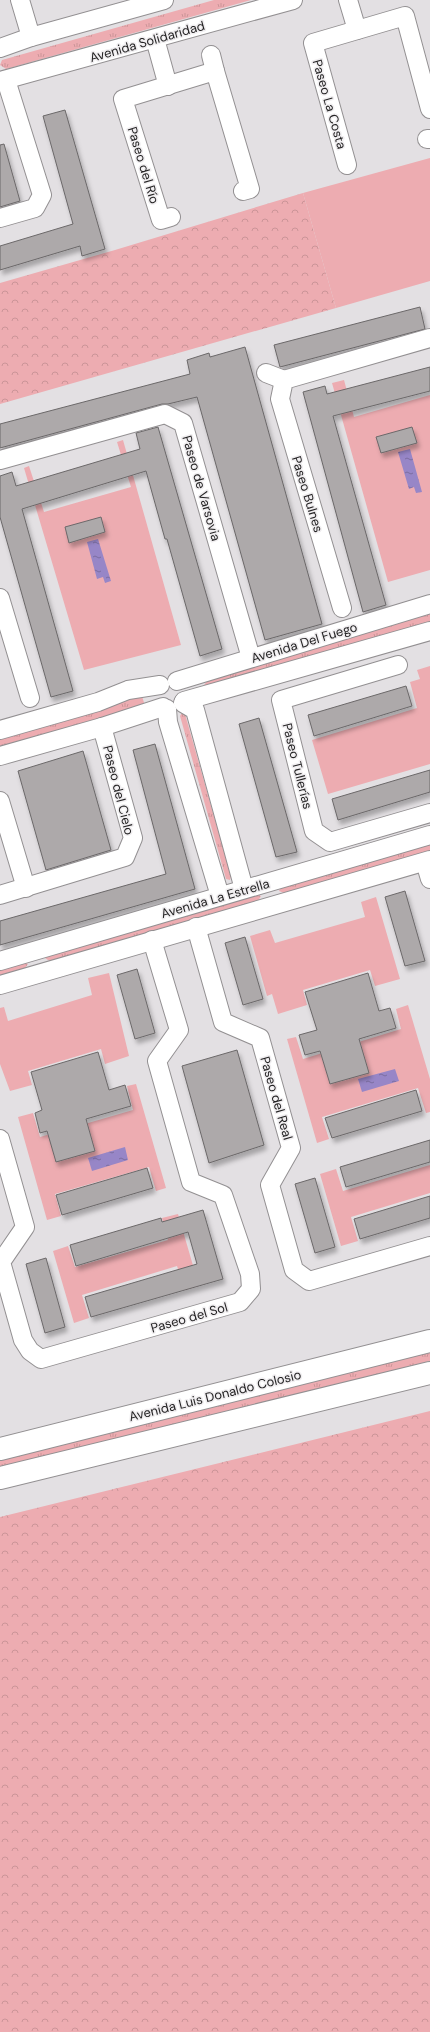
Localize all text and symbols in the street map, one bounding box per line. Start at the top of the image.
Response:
street label: Avenida Solidaridad [88,17,207,66]
street label: Paseo La Costa [309,57,350,151]
street label: Paseo del Río [124,125,163,206]
street label: Paseo de Varsovia [178,433,225,543]
street label: Paseo Bulnes [288,454,327,534]
street label: Avenida Del Fuego [249,618,360,667]
street label: Paseo Tullerías [279,721,316,811]
street label: Paseo del Cielo [99,744,138,837]
street label: Avenida La Estrella [159,875,271,922]
street label: Paseo del Real [256,1054,297,1142]
street label: Paseo del Sol [149,1298,230,1337]
street label: Avenida Luis Donaldo Colosio [127,1366,303,1425]

